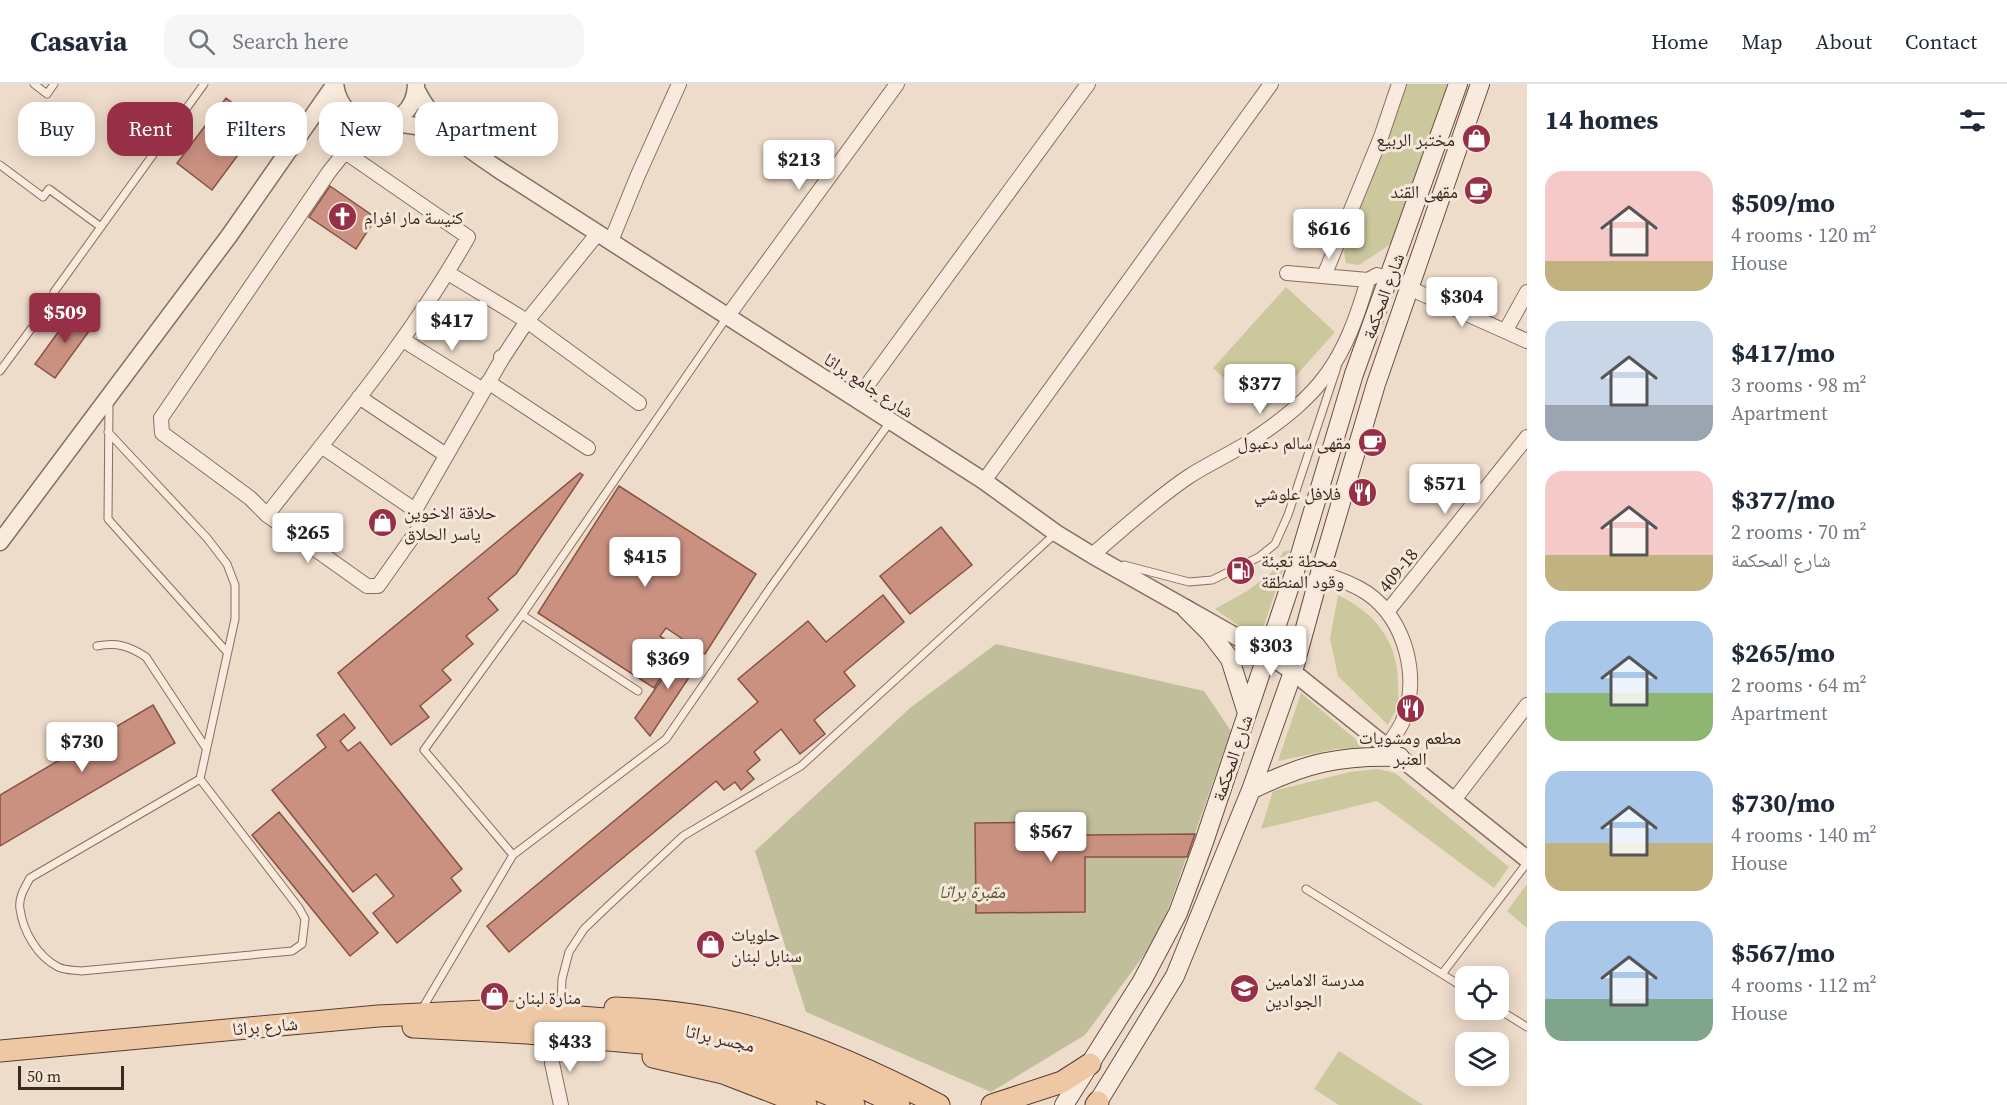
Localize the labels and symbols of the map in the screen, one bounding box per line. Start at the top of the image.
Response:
shop icon: مختبر الربيع [1460,123,1492,155]
place label: مختبر الربيع [1376,127,1455,152]
pin: $213 [763,140,835,191]
cafe icon: مقهى القند [1463,175,1495,207]
place label: مقهى القند [1391,179,1458,204]
church icon: كنيسة مار افرام [327,201,359,233]
place label: كنيسة مار افرام [364,205,464,230]
pin: $616 [1293,209,1365,260]
street label: شارع المحكمة [1356,250,1410,342]
pin: $304 [1426,277,1498,328]
pin: $509 [29,293,101,344]
pin: $417 [416,301,488,352]
street label: شارع جامع براثا [819,347,919,423]
pin: $377 [1224,364,1296,415]
cafe icon: مقهى سالم دعبول [1356,426,1388,458]
place label: مقهى سالم دعبول [1238,430,1351,455]
pin: $571 [1409,464,1481,515]
restaurant icon: فلافل علوشي [1346,477,1378,509]
place label: فلافل علوشي [1254,481,1341,508]
place label: حلاقة الاخوين ياسر الحلاق [404,500,497,546]
shop icon: حلاقة الاخوين ياسر الحلاق [367,506,399,538]
pin: $265 [272,513,344,564]
pin: $415 [609,537,681,588]
street label: 409-18 [1372,542,1424,598]
place label: محطة تعبئة وقود المنطقة [1261,548,1344,594]
fuel station icon: محطة تعبئة وقود المنطقة [1224,554,1256,586]
pin: $303 [1235,626,1307,677]
pin: $369 [632,639,704,690]
restaurant icon: مطعم ومشويات العنبر [1394,692,1426,724]
street label: شارع المحكمة [1206,711,1258,805]
pin: $730 [46,722,118,773]
place label: مطعم ومشويات العنبر [1359,725,1461,771]
pin: $567 [1015,812,1087,863]
park label: مقبرة براثا [939,879,1006,904]
place label: حلويات سنابل لبنان [731,922,802,968]
shop icon: حلويات سنابل لبنان [694,928,726,960]
place label: مدرسة الامامين الجوادين [1265,967,1364,1013]
school or university icon: مدرسة الامامين الجوادين [1228,973,1260,1005]
shop icon: منارة لبنان [478,981,510,1013]
place label: منارة لبنان [515,985,581,1010]
street label: شارع براثا [231,1011,299,1041]
street label: مجسر براثا [683,1018,757,1058]
pin: $433 [534,1022,606,1073]
scale bar [18,1063,124,1090]

